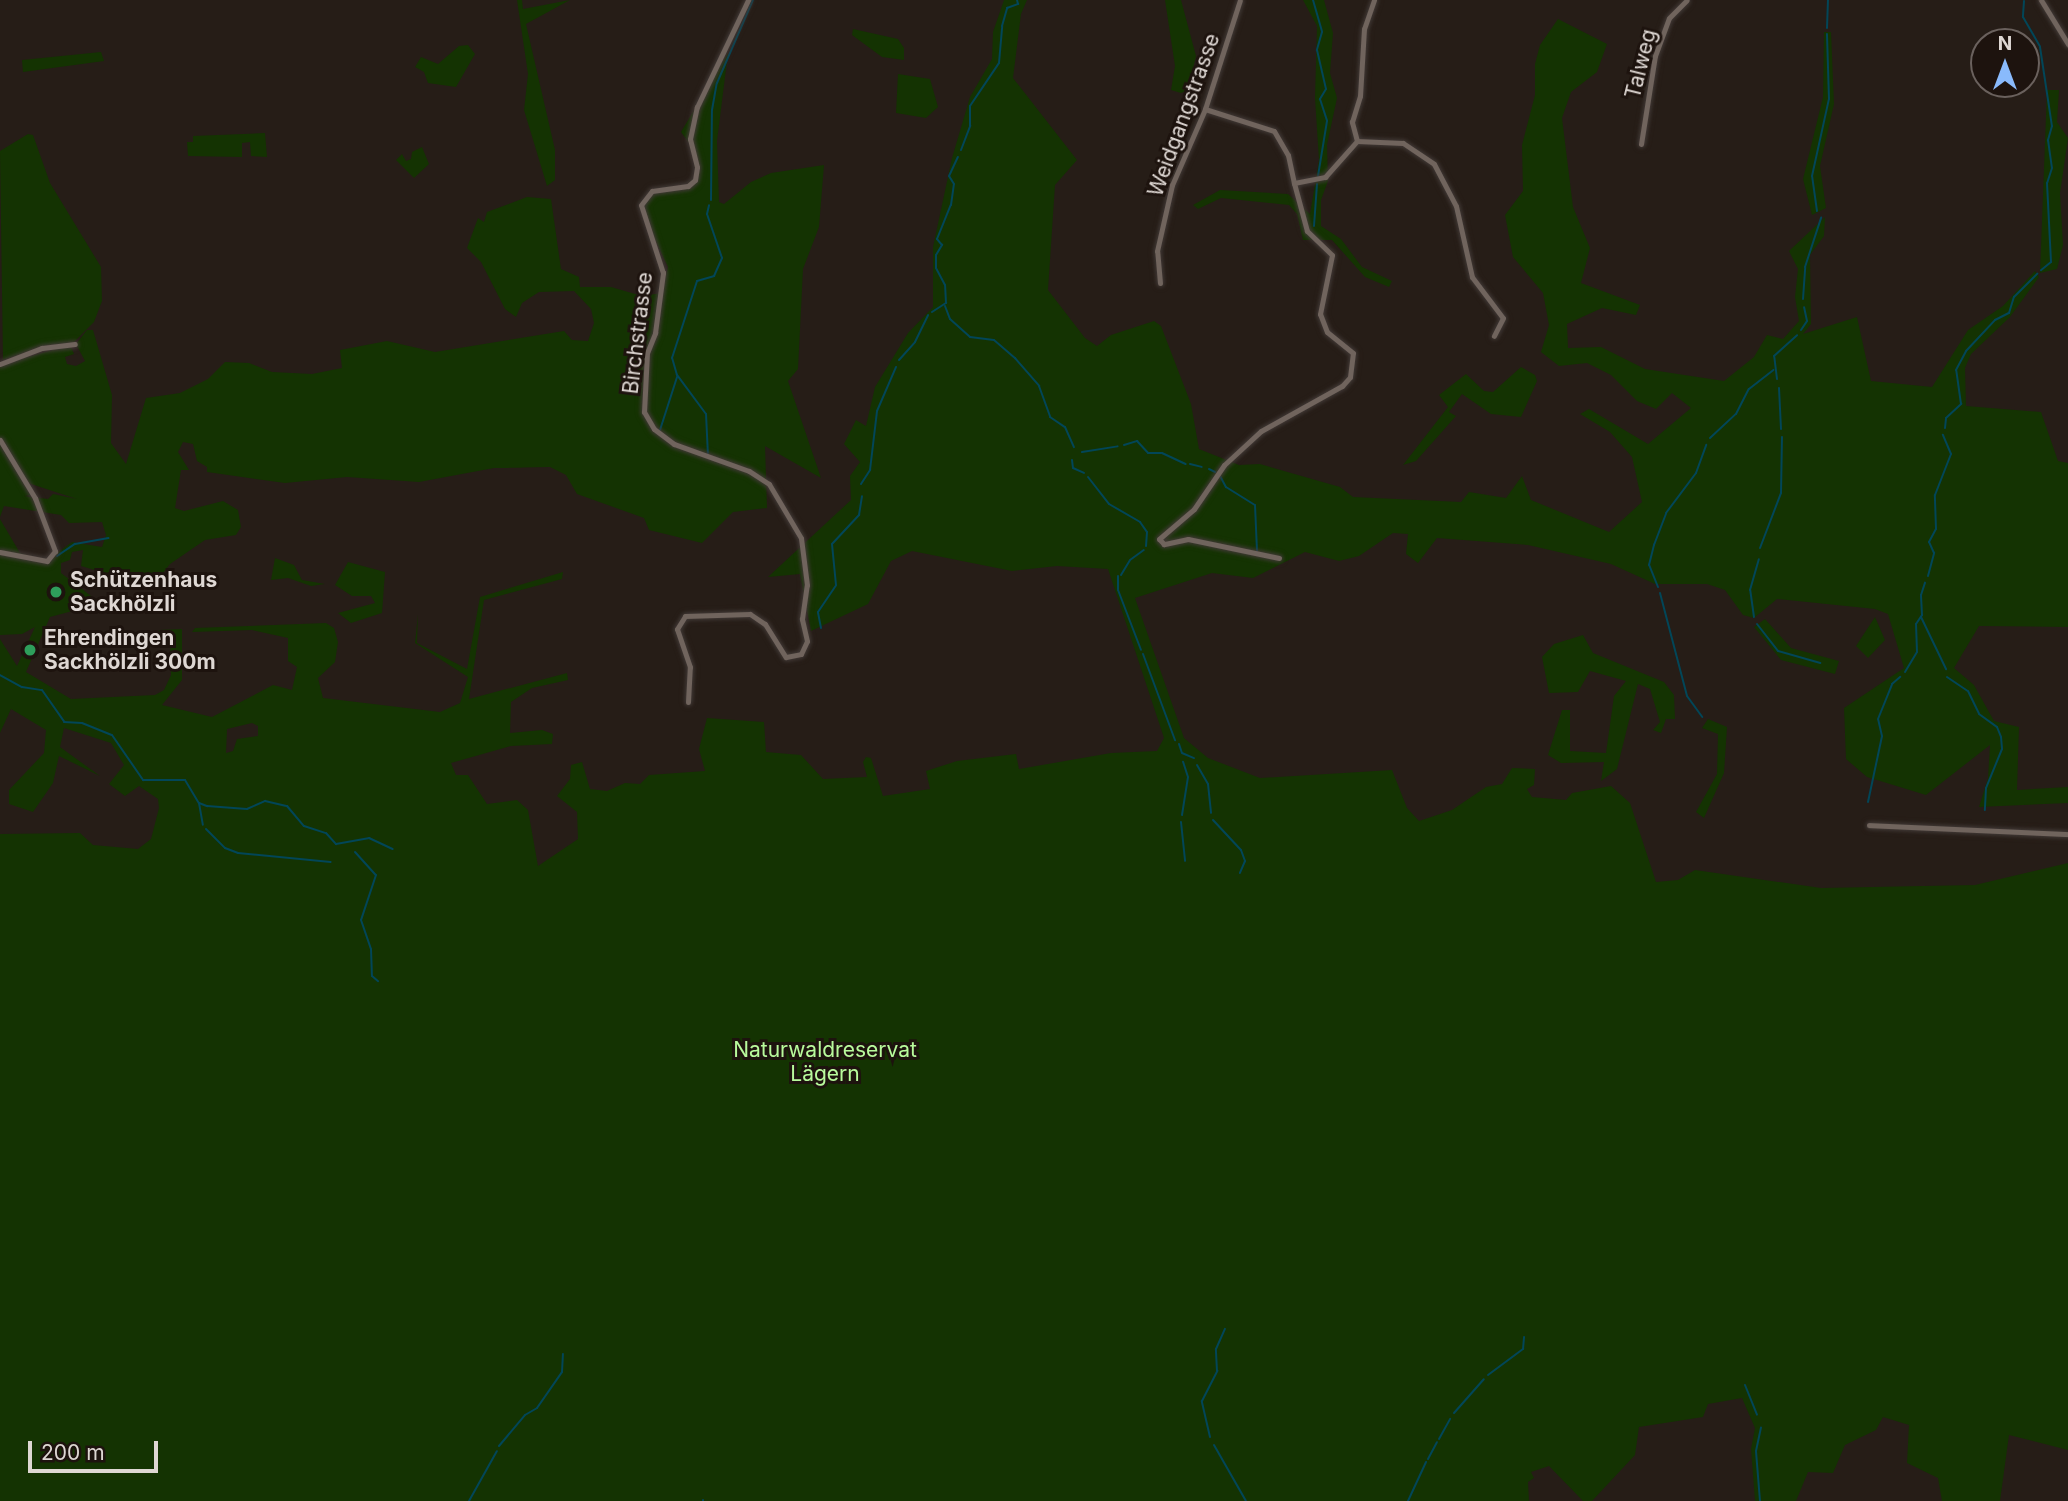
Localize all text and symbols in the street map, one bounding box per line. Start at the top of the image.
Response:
street label: Talweg [1620,27,1662,101]
north arrow [1970,28,2040,98]
street label: Weidgangstrasse [1143,30,1225,200]
text: N [1998,32,2012,55]
street label: Birchstrasse [618,270,658,396]
place label: Schützenhaus Sackhölzli [70,567,217,617]
marker: Schützenhaus Sackhölzli [48,584,64,600]
place label: Ehrendingen Sackhölzli 300m [44,625,216,675]
marker: Ehrendingen Sackhölzli 300m [22,642,38,658]
park label: Naturwaldreservat Lägern [733,1037,917,1087]
scale bar [32,1428,161,1472]
text: 200 m [41,1440,105,1465]

